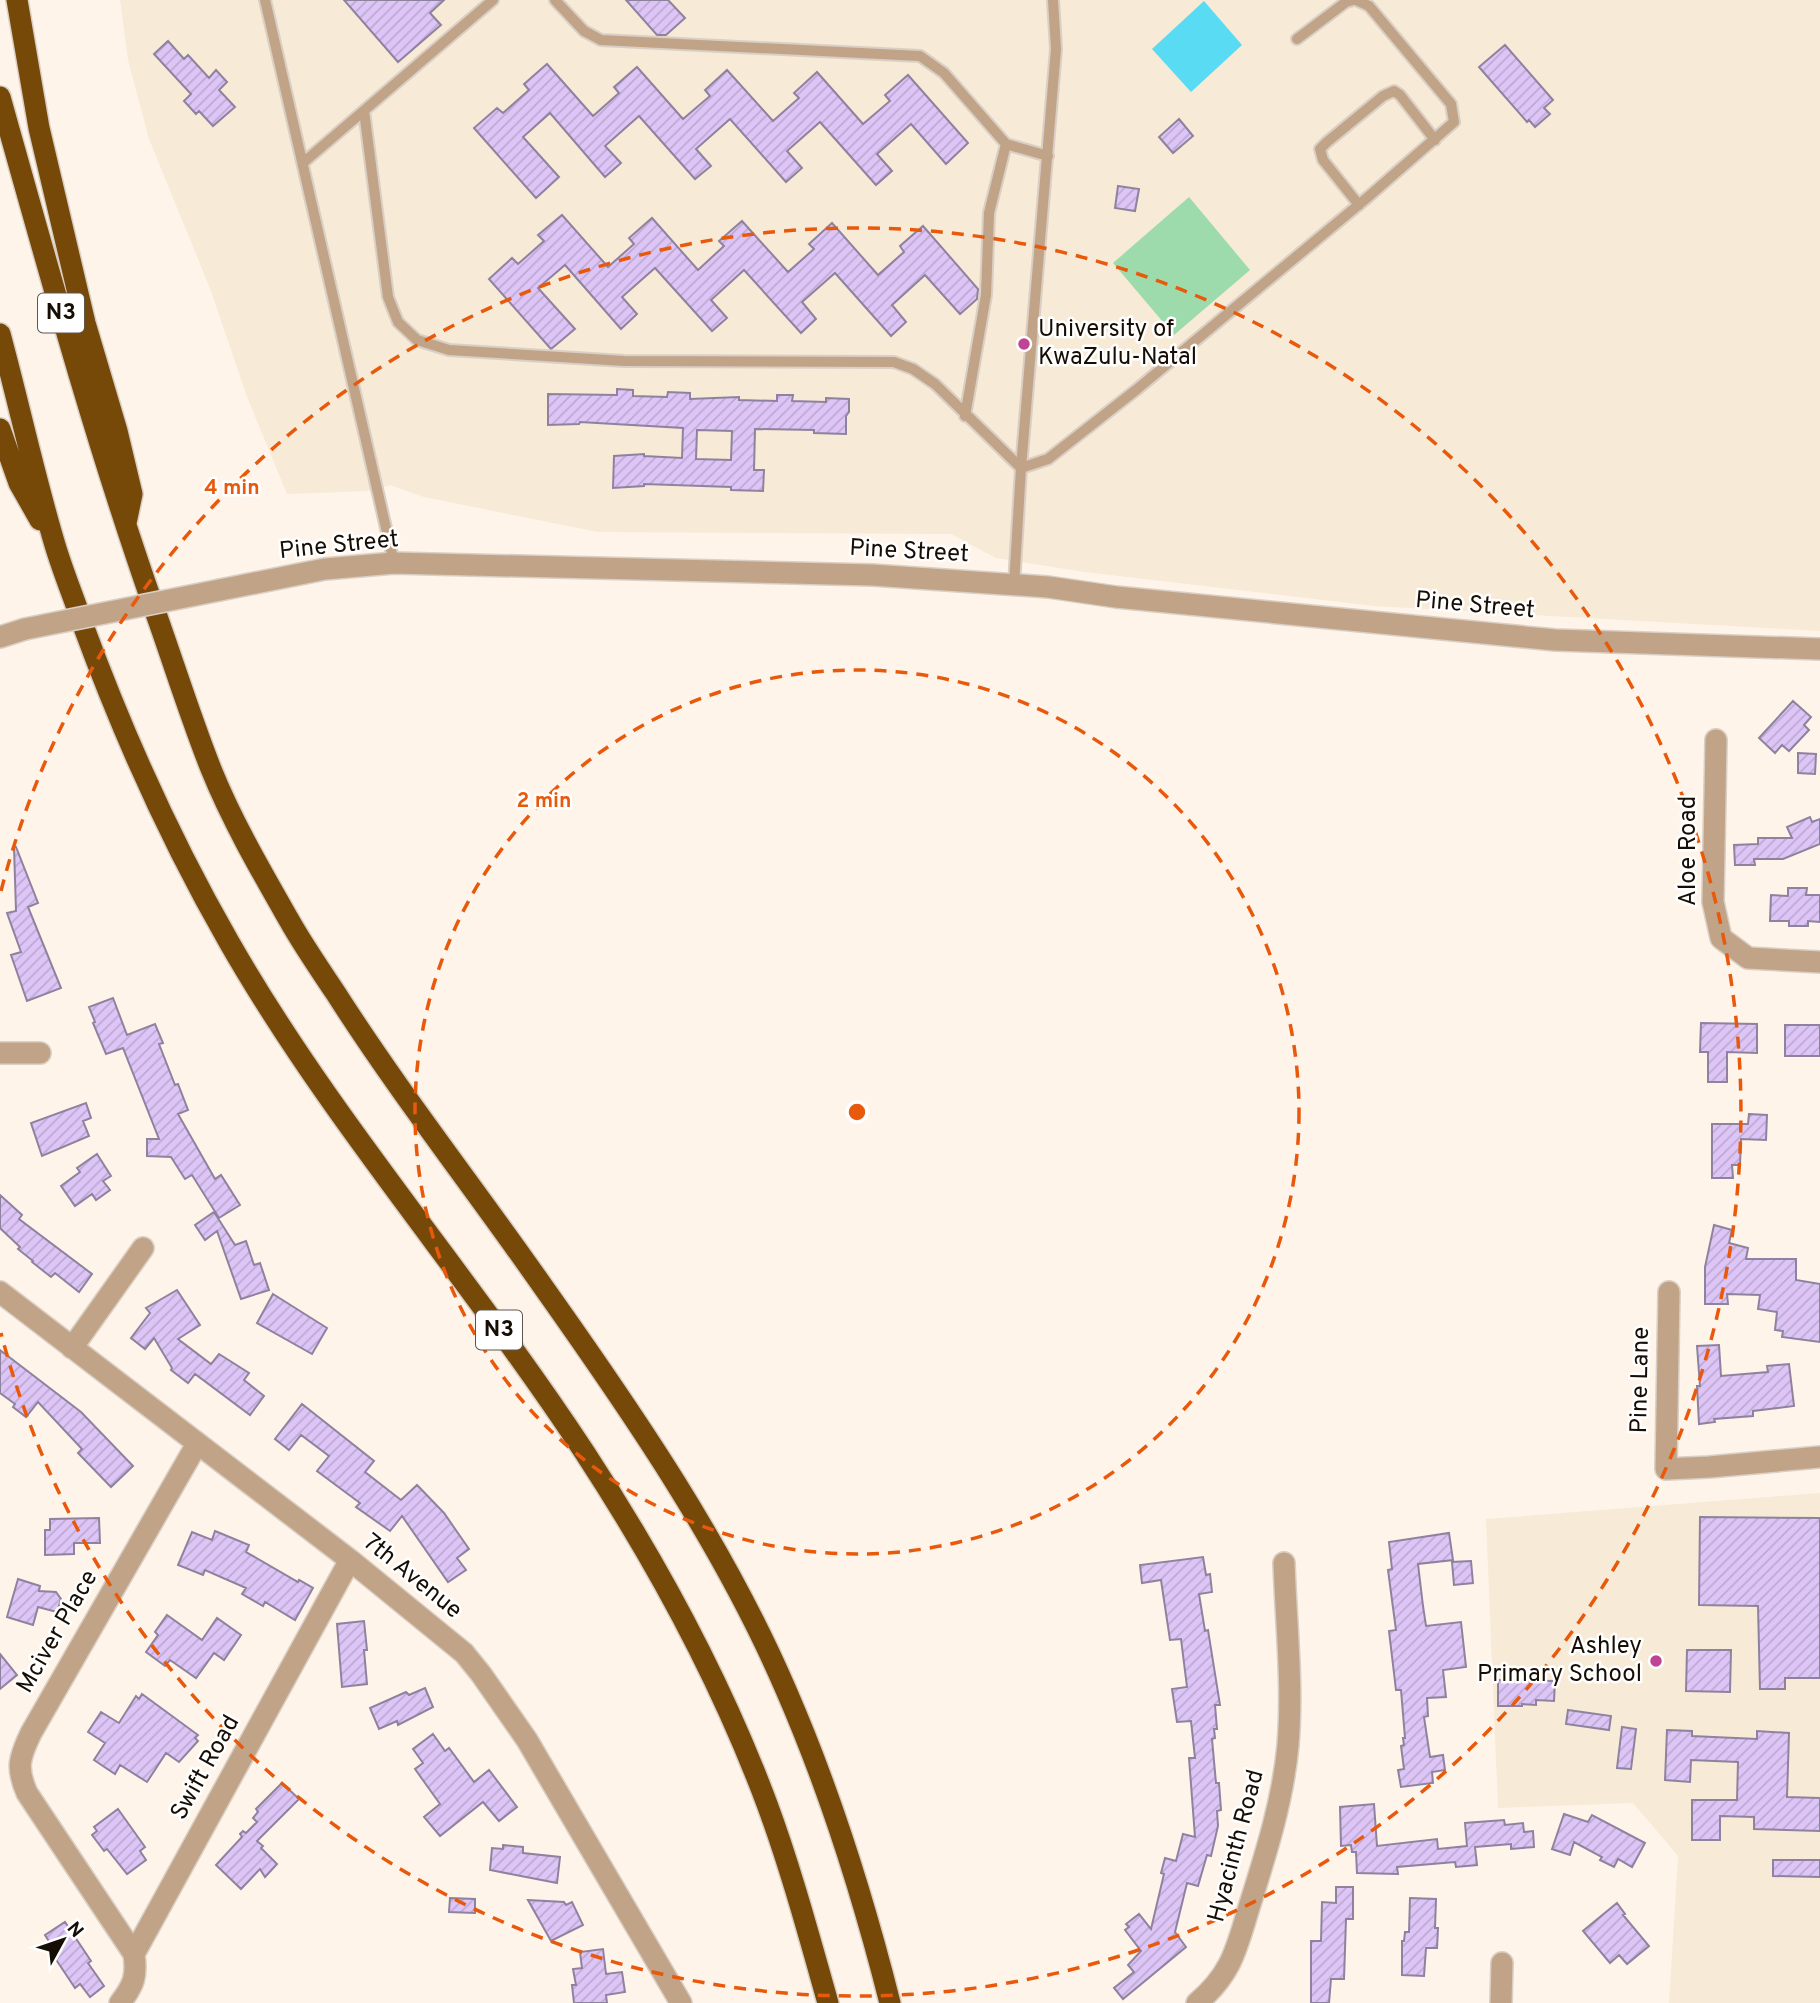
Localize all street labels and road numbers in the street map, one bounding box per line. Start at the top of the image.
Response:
road number: N3 [38,294,84,332]
street label: Pine Street [278,525,400,567]
street label: Pine Street [848,534,970,570]
street label: Pine Street [1414,586,1536,626]
street label: Aloe Road [1674,796,1704,906]
road number: N3 [476,1310,522,1350]
street label: Pine Lane [1625,1326,1657,1434]
street label: 7th Avenue [356,1528,468,1626]
street label: Mciver Place [11,1565,105,1699]
street label: Swift Road [165,1710,247,1826]
street label: Hyacinth Road [1202,1767,1272,1925]

